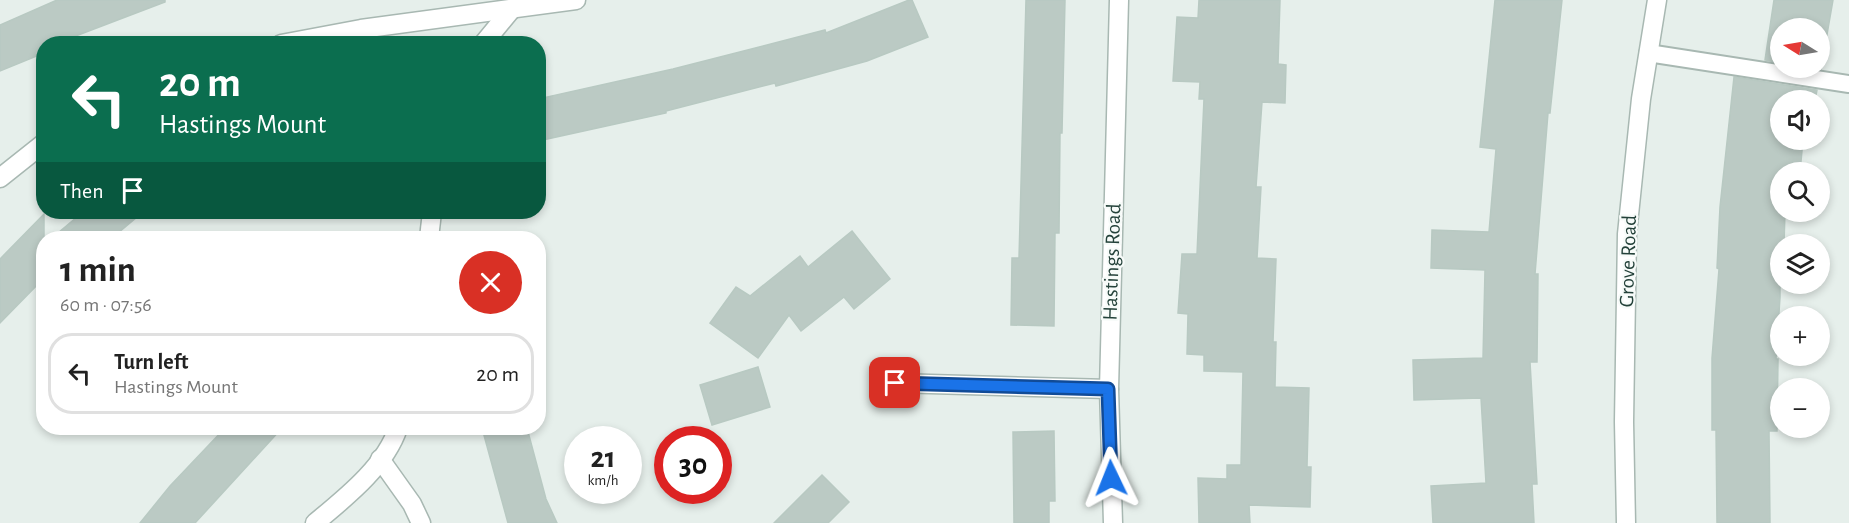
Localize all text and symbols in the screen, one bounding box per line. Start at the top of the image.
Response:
north arrow [1770,18,1830,78]
map controls [1770,18,1830,438]
icon: left [60,60,138,138]
text: 20 m [159,62,241,104]
button: sound [1770,90,1830,150]
text: Hastings Mount [159,111,326,138]
button: search [1770,162,1830,222]
icon: arrive [116,174,149,207]
text: Then [60,180,104,202]
street label: Hastings Road [1099,203,1125,321]
street label: Grove Road [1616,214,1640,308]
button: layers [1770,234,1830,294]
button: close [459,251,522,314]
text: 1 min [60,252,136,288]
text: 60 m · 07:56 [60,295,152,315]
button: + [1770,306,1830,366]
text: Turn left [114,351,188,373]
icon: left [63,357,96,390]
pin [869,357,920,408]
text: 20 m [476,363,519,385]
icon: arrive [878,366,911,399]
text: Hastings Mount [114,377,238,397]
button: − [1770,378,1830,438]
speed limit sign: 30 [654,426,732,504]
text: 21 [591,443,615,473]
position arrow [1079,446,1143,510]
text: km/h [588,473,618,488]

